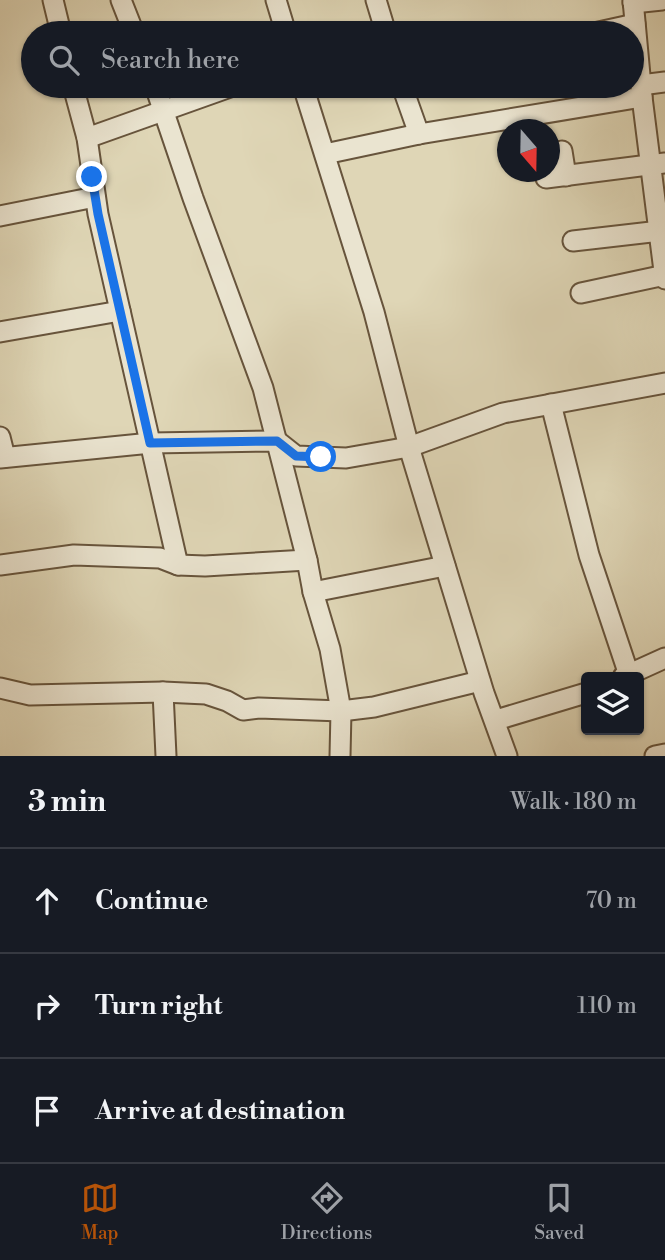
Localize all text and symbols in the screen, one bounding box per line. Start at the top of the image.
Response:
search box [21,21,644,98]
icon: search [45,41,83,79]
text: Search here [101,44,240,76]
north arrow [497,119,560,182]
route end [76,161,107,192]
route start [305,441,336,472]
map controls [581,672,644,735]
button: layers [581,672,644,735]
text: 3 min [28,783,106,821]
text: Walk · 180 m [510,788,637,816]
icon: ahead [28,882,66,920]
text: Continue [95,885,208,917]
text: 70 m [586,887,637,915]
icon: right [28,987,66,1025]
text: Turn right [95,990,223,1022]
text: 110 m [577,992,637,1020]
icon: arrive [28,1092,66,1130]
text: Arrive at destination [95,1095,345,1127]
tab: Map [81,1179,119,1245]
tab: Directions [281,1179,372,1245]
tab: Saved [534,1179,584,1245]

